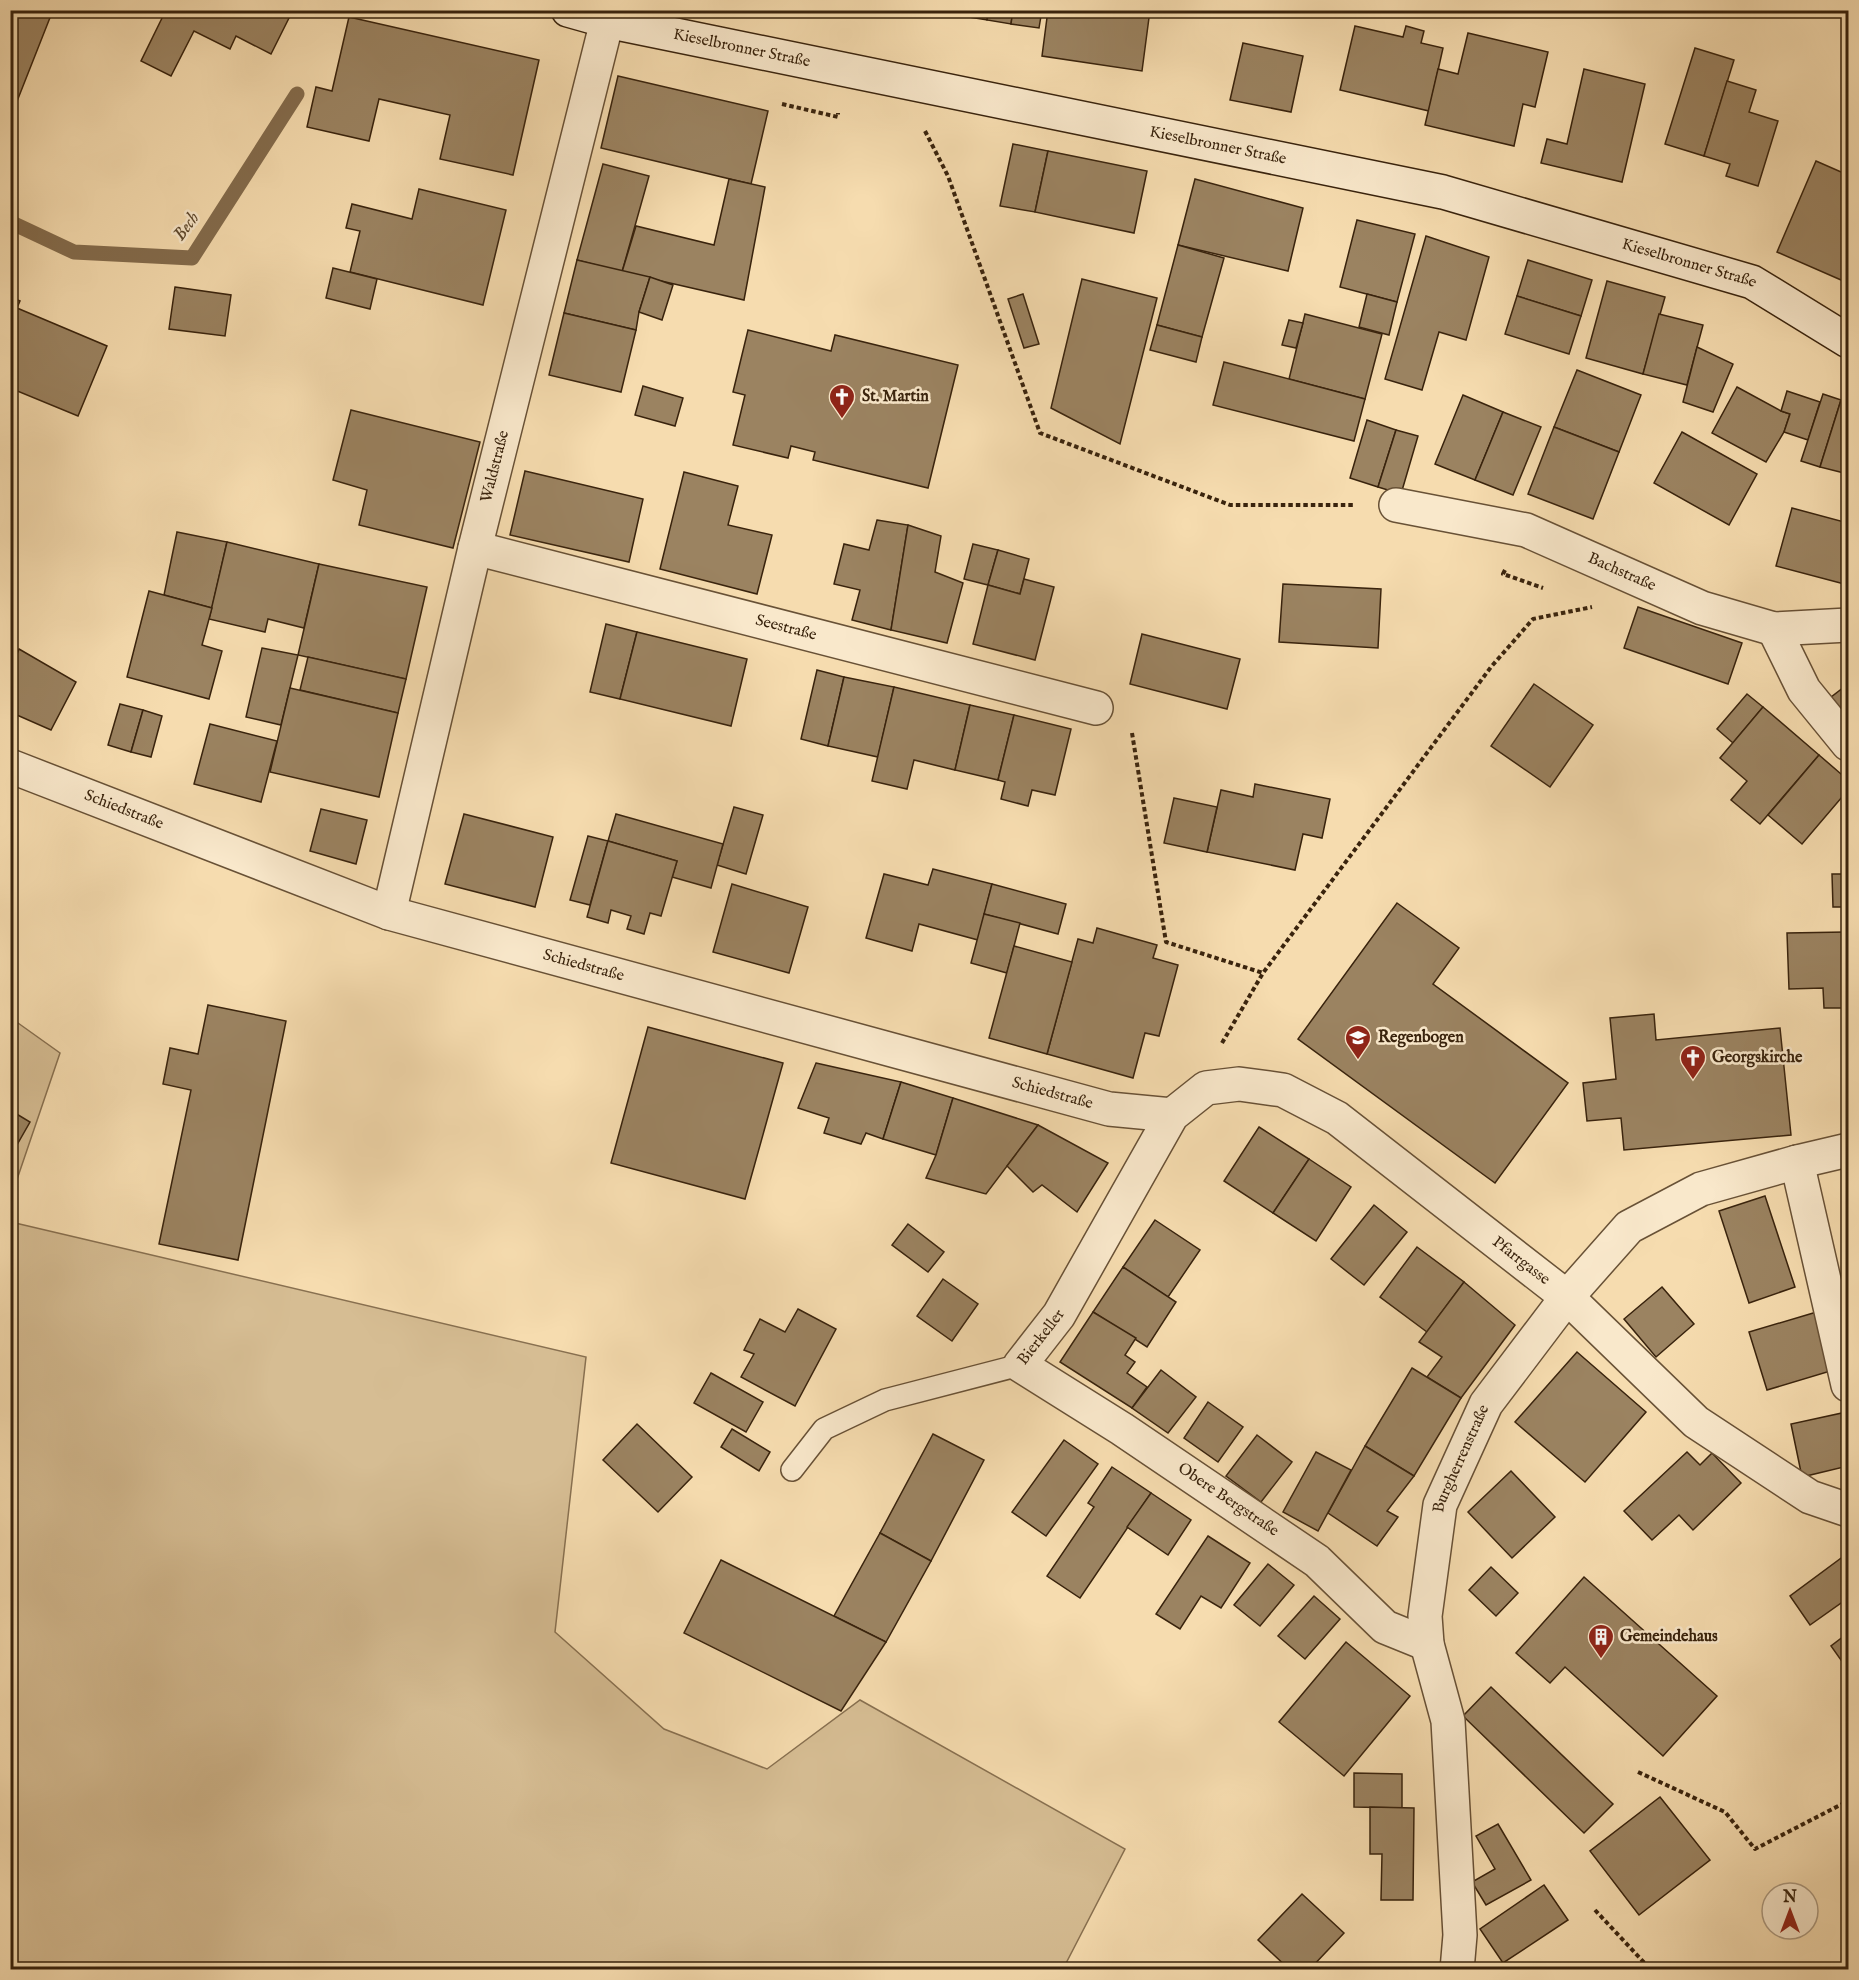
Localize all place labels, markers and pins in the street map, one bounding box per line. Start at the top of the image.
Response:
church icon: St. Martin [827,382,857,420]
place label: St. Martin [862,387,929,407]
school or university icon: Regenbogen [1343,1023,1373,1061]
place label: Regenbogen [1378,1028,1464,1048]
church icon: Georgskirche [1678,1043,1708,1081]
place label: Georgskirche [1712,1048,1803,1068]
building icon: Gemeindehaus [1586,1622,1616,1660]
place label: Gemeindehaus [1620,1627,1718,1647]

